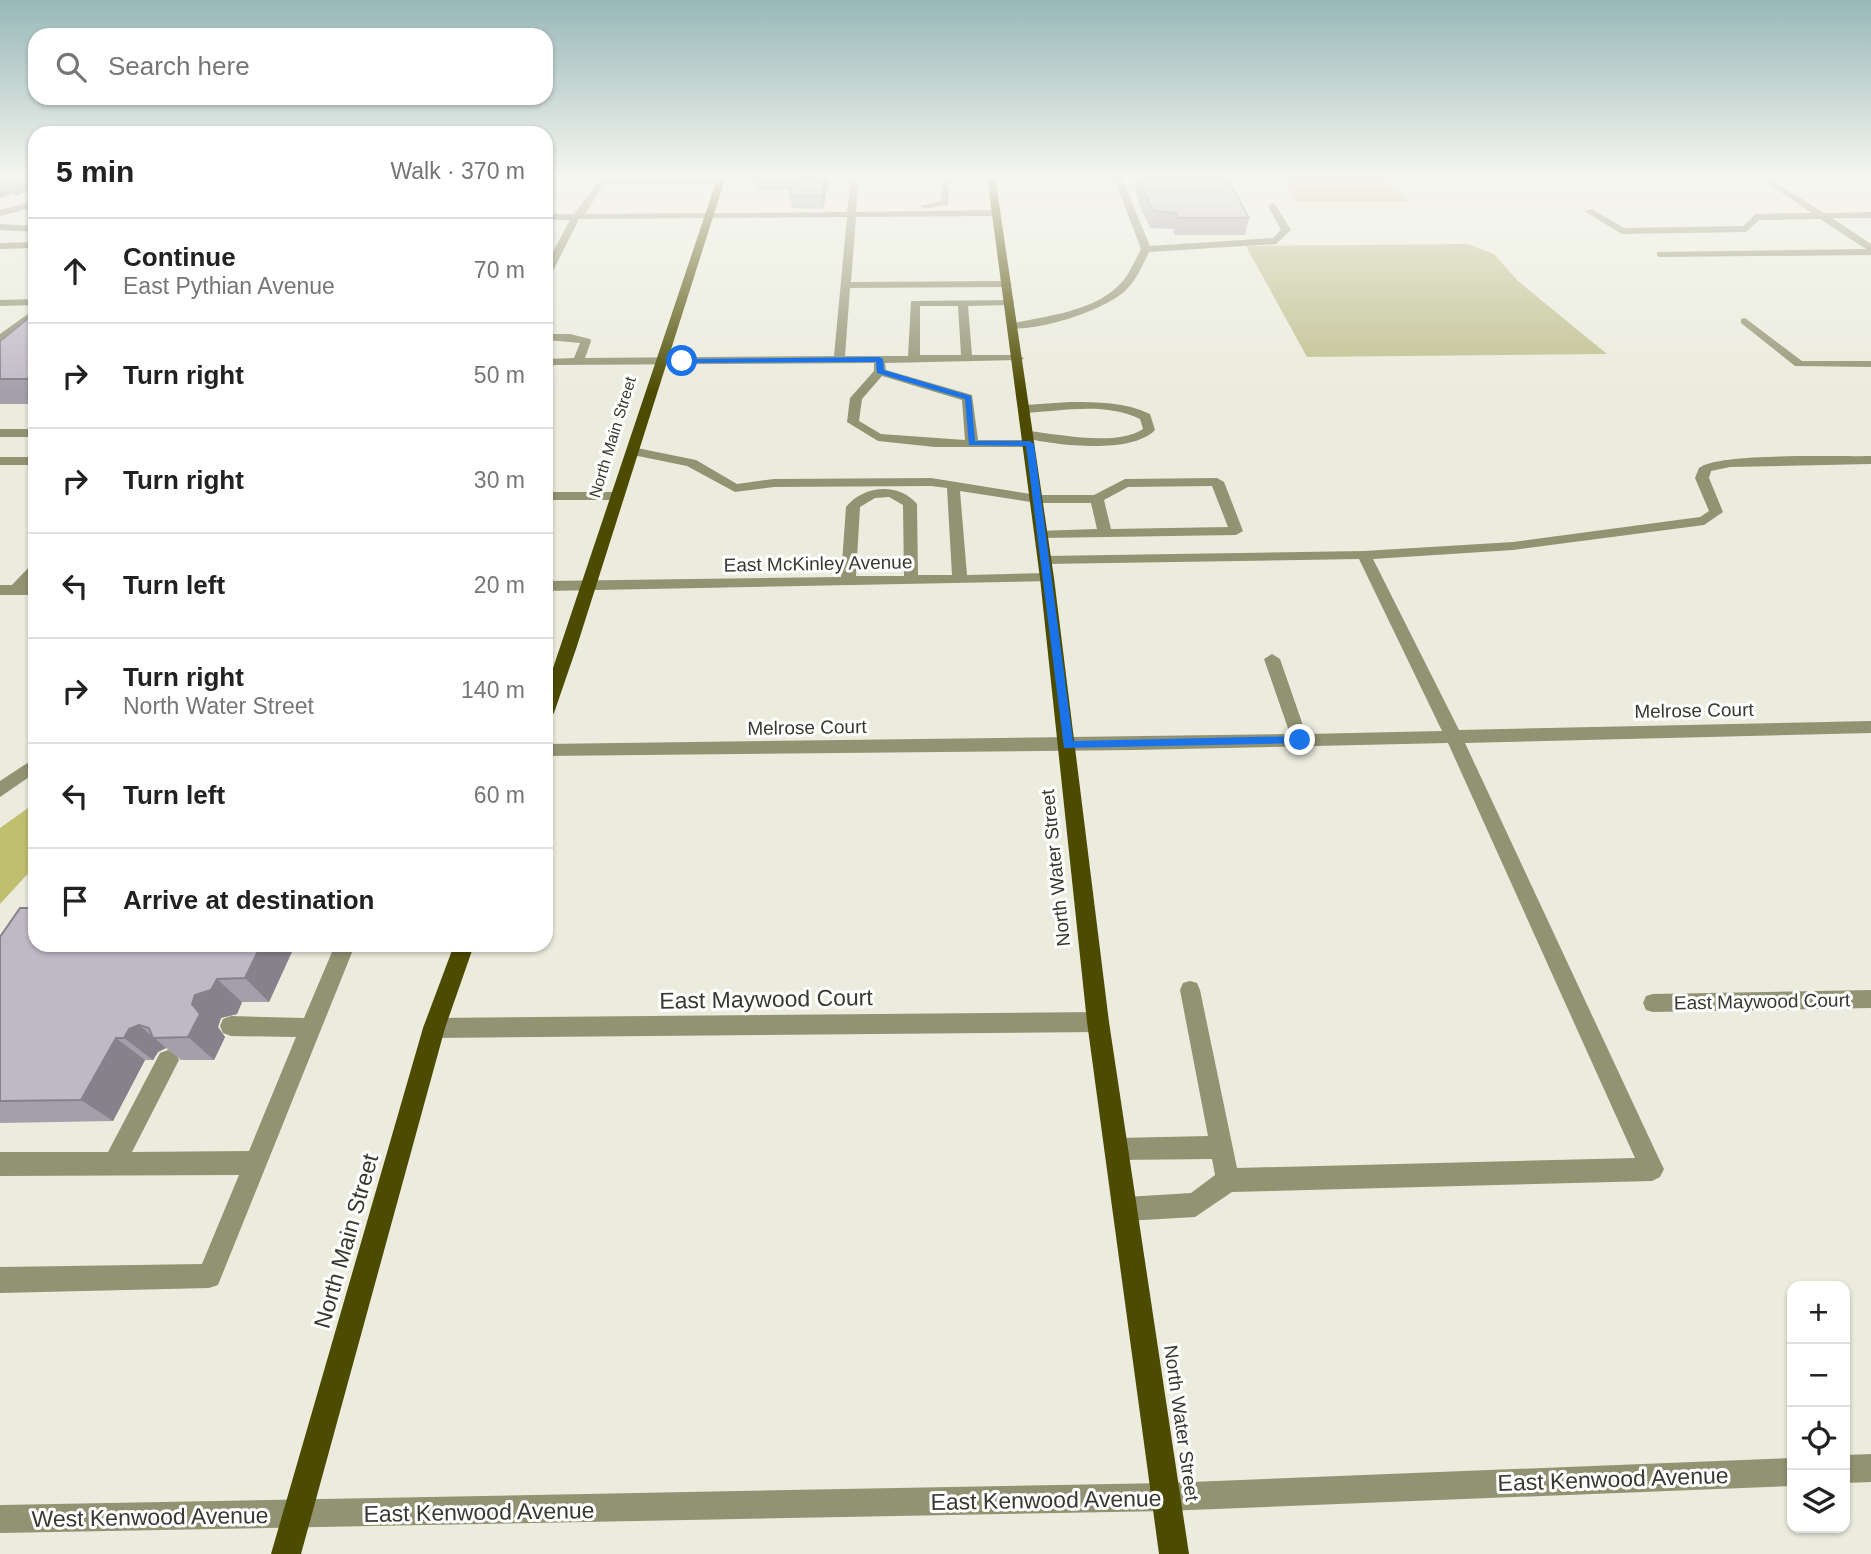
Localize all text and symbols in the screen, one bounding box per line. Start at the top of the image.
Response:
search box [28,28,553,105]
icon: search [52,48,90,86]
text: Search here [108,51,250,81]
text: 5 min [56,155,134,188]
text: Walk · 370 m [390,158,525,184]
text: Continue [123,242,236,272]
icon: ahead [56,252,94,290]
text: 70 m [474,257,525,283]
text: East Pythian Avenue [123,273,335,299]
route start [666,345,697,376]
icon: right [56,357,94,395]
text: Turn right [123,360,244,390]
text: 50 m [474,362,525,388]
street label: North Main Street [586,374,639,500]
icon: right [56,462,94,500]
text: Turn right [123,465,244,495]
text: 30 m [474,467,525,493]
street label: East McKinley Avenue [723,551,913,576]
icon: left [56,567,94,605]
text: Turn left [123,570,225,600]
text: 20 m [474,572,525,598]
text: Turn right [123,662,244,692]
icon: right [56,672,94,710]
text: 140 m [461,677,525,703]
text: North Water Street [123,693,314,719]
street label: Melrose Court [1634,699,1755,722]
street label: Melrose Court [747,716,868,739]
route end [1284,724,1315,755]
icon: left [56,777,94,815]
text: Turn left [123,780,225,810]
text: 60 m [474,782,525,808]
street label: North Water Street [1037,788,1074,947]
icon: arrive [56,882,94,920]
text: Arrive at destination [123,885,374,915]
street label: East Maywood Court [659,984,874,1014]
street label: East Maywood Court [1674,989,1851,1014]
street label: North Main Street [309,1150,384,1331]
map controls [1787,1281,1850,1533]
button: + [1787,1281,1850,1344]
street label: North Water Street [1160,1344,1203,1503]
button: − [1787,1344,1850,1407]
button: locate [1787,1407,1850,1470]
street label: East Kenwood Avenue [1497,1462,1729,1496]
button: layers [1787,1470,1850,1533]
street label: East Kenwood Avenue [930,1485,1162,1515]
street label: East Kenwood Avenue [363,1497,595,1527]
street label: West Kenwood Avenue [31,1502,269,1532]

